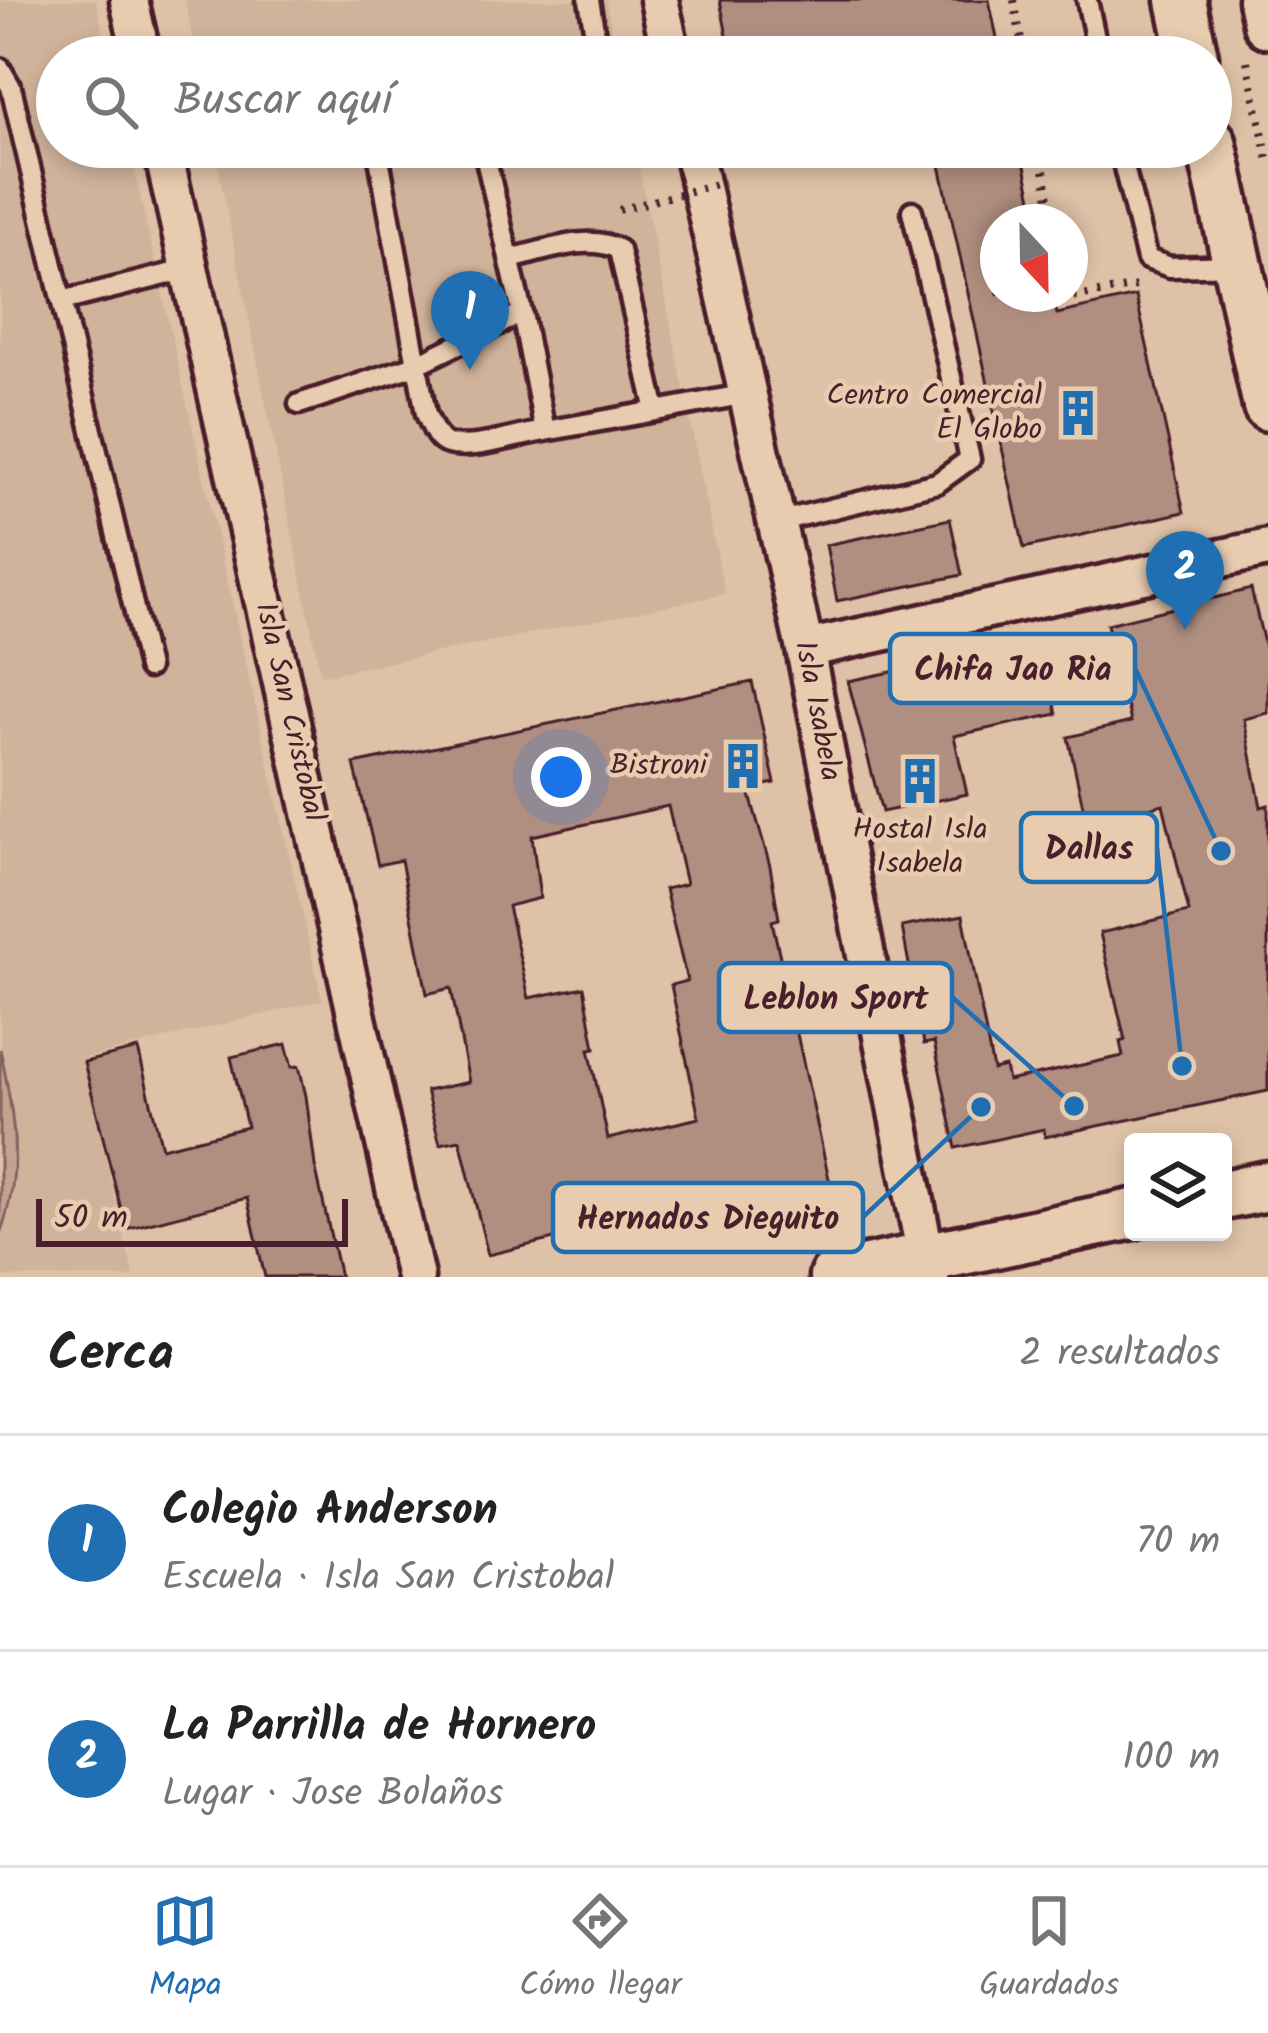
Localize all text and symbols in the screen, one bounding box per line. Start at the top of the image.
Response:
search box [36,36,1232,168]
text: Buscar aquí [174,66,392,138]
icon: search [78,69,144,135]
north arrow [980,204,1088,312]
pin: 1 [431,271,509,370]
place label: Centro Comercial El Globo [827,372,1042,454]
building icon: Centro Comercial El Globo [1053,388,1103,438]
pin: 2 [1146,531,1224,630]
street label: Isla San Cristobal [240,598,338,826]
callout: Chifa Jao Ria [890,634,1135,703]
street label: Isla Isabela [780,637,854,785]
text: Chifa Jao Ria [914,645,1112,698]
building icon: Bistroni [718,741,768,791]
place label: Bistroni [610,742,709,790]
your location [531,747,591,807]
building icon: Hostal Isla Isabela [895,756,945,806]
place label: Hostal Isla Isabela [852,806,988,888]
callout: Dallas [1021,813,1157,882]
text: Dallas [1045,824,1134,877]
callout: Leblon Sport [719,963,952,1032]
text: Leblon Sport [743,974,930,1027]
map controls [1124,1133,1232,1241]
button: layers [1124,1133,1232,1241]
callout: Hernados Dieguito [553,1183,863,1252]
scale bar [36,1193,348,1246]
text: 50 m [54,1193,128,1246]
text: Hernados Dieguito [577,1194,839,1247]
text: Cerca [48,1315,174,1396]
text: 2 resultados [1019,1324,1220,1386]
text: Colegio Anderson [162,1476,498,1548]
text: 1 [81,1512,93,1574]
text: 70 m [1136,1512,1220,1574]
text: Escuela · Isla San Cristobal [162,1548,614,1610]
text: La Parrilla de Hornero [162,1692,596,1764]
text: 2 [76,1728,98,1790]
text: 100 m [1122,1728,1220,1790]
text: Lugar · Jose Bolaños [162,1764,503,1826]
tab: Mapa [149,1888,222,2013]
tab: Cómo llegar [519,1888,682,2013]
tab: Guardados [979,1888,1119,2013]

